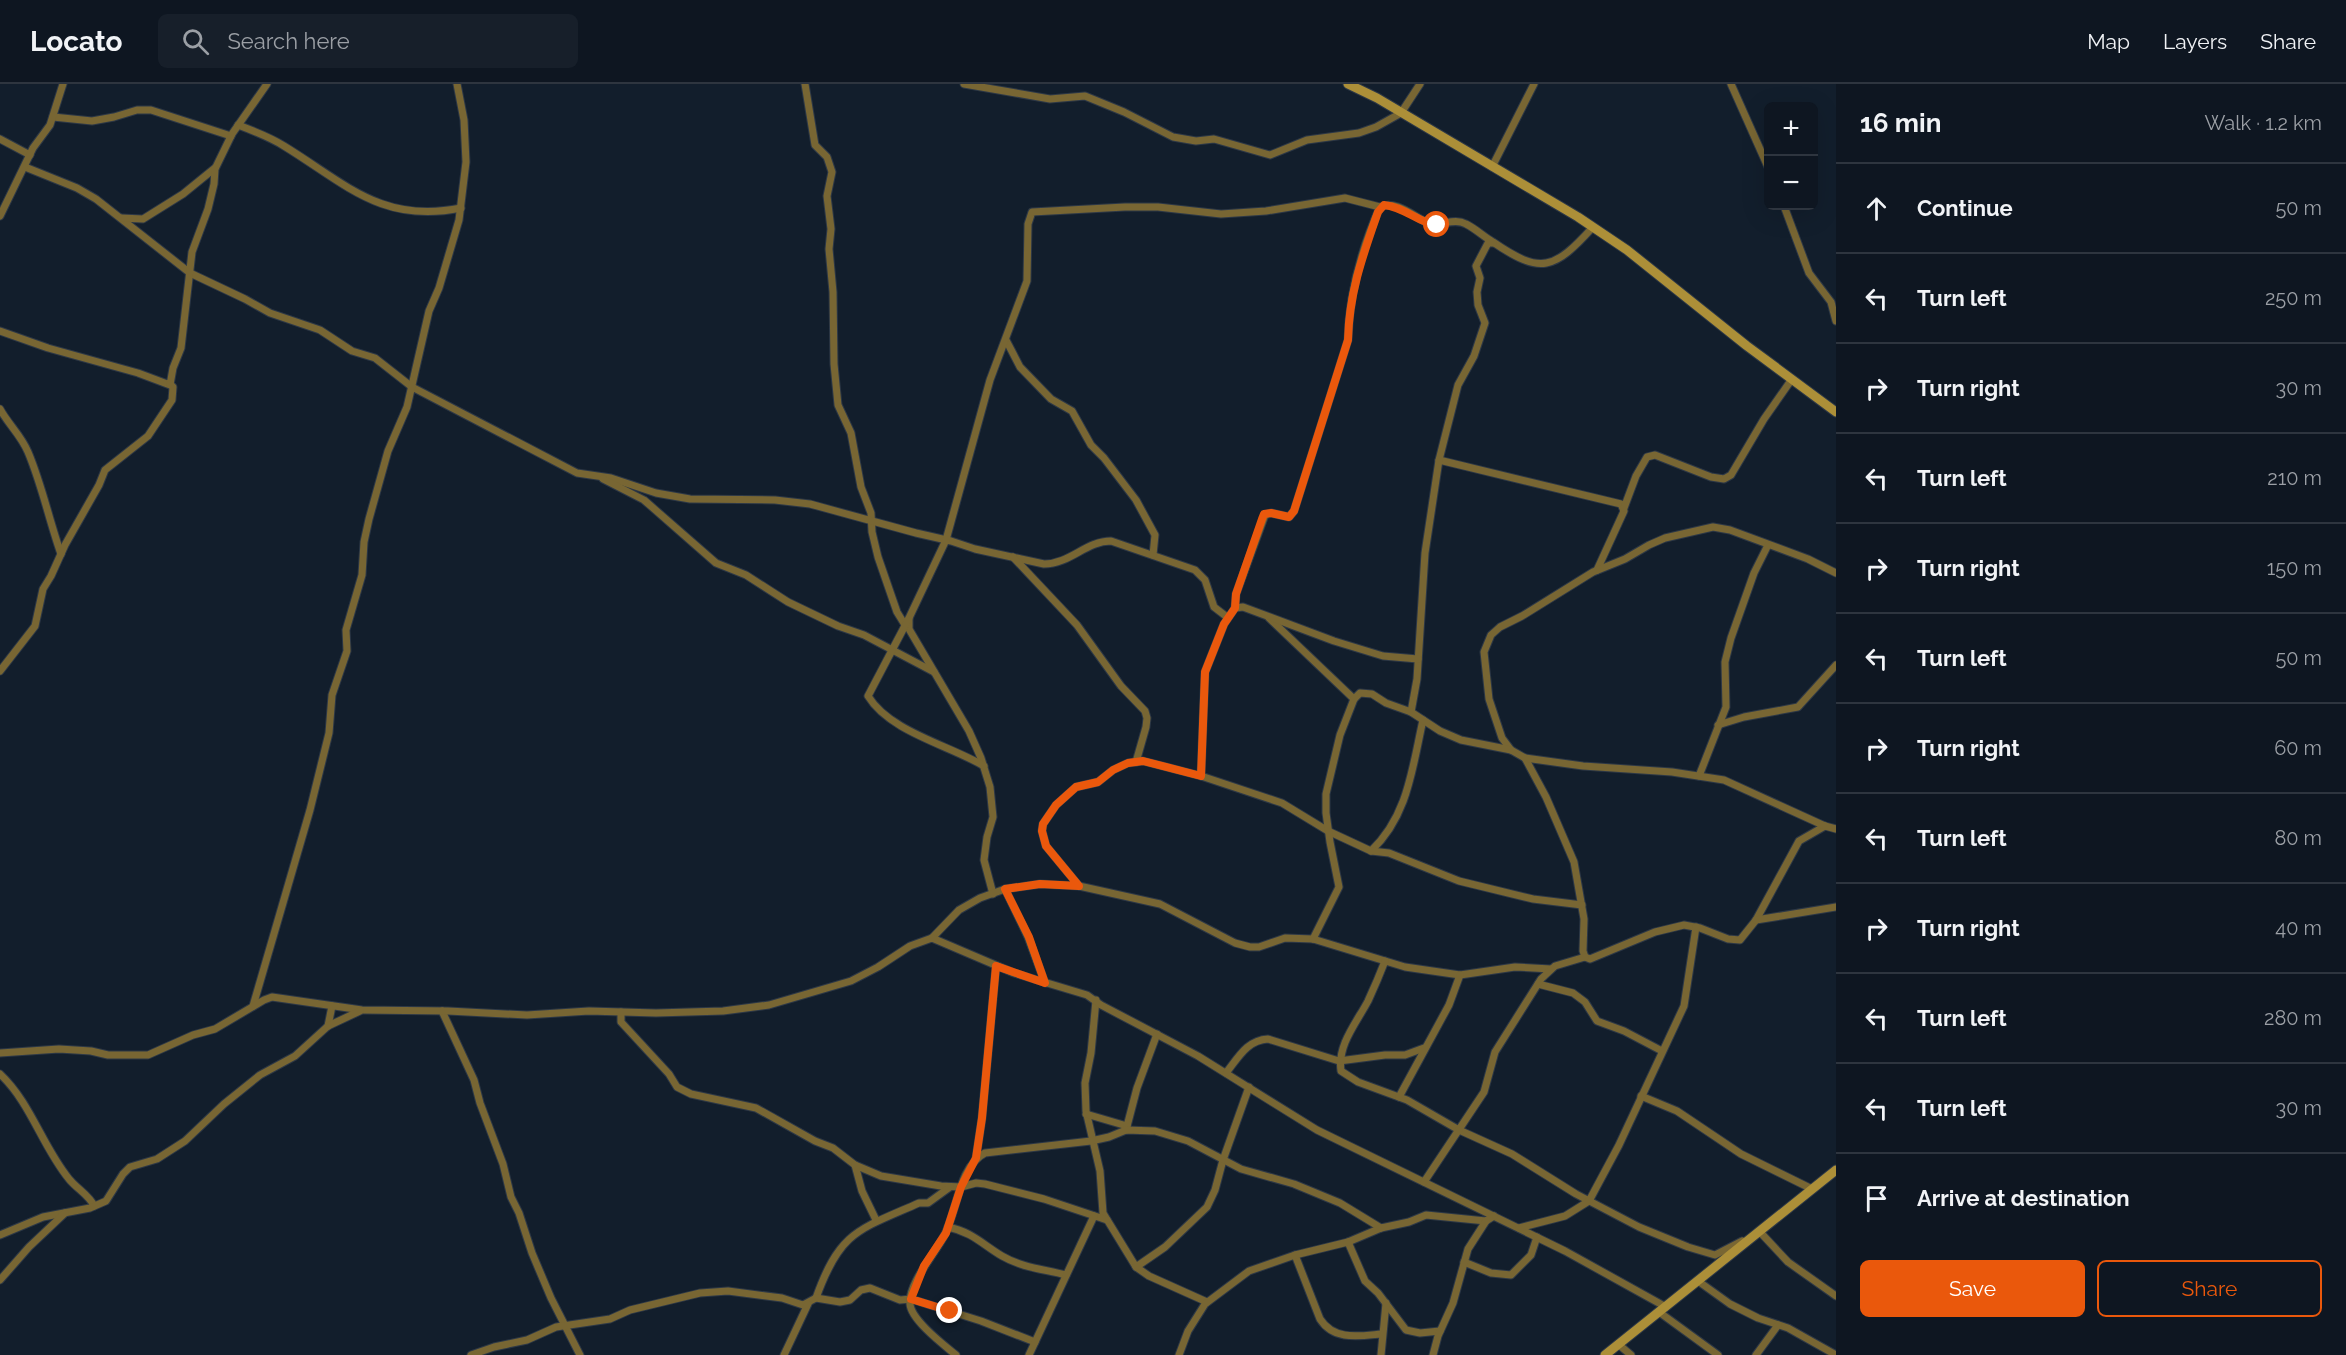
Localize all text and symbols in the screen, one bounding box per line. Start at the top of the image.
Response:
search box [158,14,578,68]
text: Locato [30,25,122,58]
icon: search [179,25,212,58]
text: Search here [227,28,350,54]
text: Map [2087,29,2130,54]
text: Layers [2163,29,2227,54]
text: Share [2260,29,2316,54]
map controls [1764,102,1818,210]
button: + [1764,102,1818,156]
text: 16 min [1860,108,1941,138]
text: Walk · 1.2 km [2204,111,2322,135]
button: − [1764,156,1818,210]
icon: ahead [1860,192,1893,225]
text: Continue [1917,195,2013,221]
text: 50 m [2275,196,2322,220]
route start [1423,211,1449,237]
icon: left [1860,282,1893,315]
text: Turn left [1917,285,2007,311]
text: 250 m [2265,286,2322,310]
icon: right [1860,372,1893,405]
text: Turn right [1917,375,2020,401]
text: 30 m [2276,376,2322,400]
icon: left [1860,462,1893,495]
text: Turn left [1917,465,2007,491]
text: 210 m [2267,466,2322,490]
icon: right [1860,552,1893,585]
text: Turn right [1917,555,2020,581]
text: 150 m [2267,556,2322,580]
icon: left [1860,642,1893,675]
text: Turn left [1917,645,2007,671]
text: 50 m [2275,646,2322,670]
icon: right [1860,732,1893,765]
text: Turn right [1917,735,2020,761]
text: 60 m [2274,736,2322,760]
icon: left [1860,822,1893,855]
text: Turn left [1917,825,2007,851]
text: 80 m [2274,826,2322,850]
icon: right [1860,912,1893,945]
text: Turn right [1917,915,2020,941]
text: 40 m [2275,916,2322,940]
icon: left [1860,1002,1893,1035]
text: Turn left [1917,1005,2007,1031]
text: 280 m [2264,1006,2322,1030]
icon: left [1860,1092,1893,1125]
text: Turn left [1917,1095,2007,1121]
text: 30 m [2276,1096,2322,1120]
icon: arrive [1860,1182,1893,1215]
text: Arrive at destination [1917,1185,2130,1211]
button: Save [1860,1260,2085,1317]
button: Share [2097,1260,2322,1317]
route end [936,1297,962,1323]

